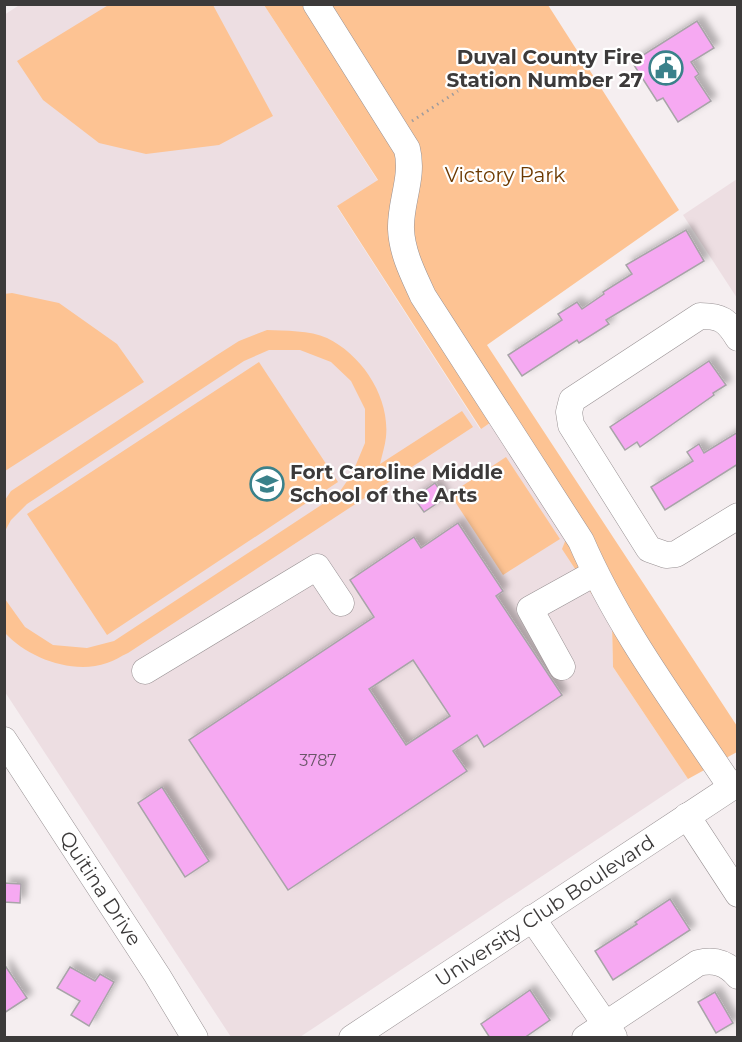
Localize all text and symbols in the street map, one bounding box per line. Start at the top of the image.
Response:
place label: Duval County Fire Station Number 27 [446,45,643,92]
public building icon: Duval County Fire Station Number 27 [648,50,684,86]
park label: Victory Park [445,163,565,187]
place label: Fort Caroline Middle School of the Arts [290,460,503,507]
school or university icon: Fort Caroline Middle School of the Arts [249,466,285,502]
house number: 3787 [299,751,337,770]
street label: Quitina Drive [55,826,147,950]
street label: University Club Boulevard [431,830,659,992]

